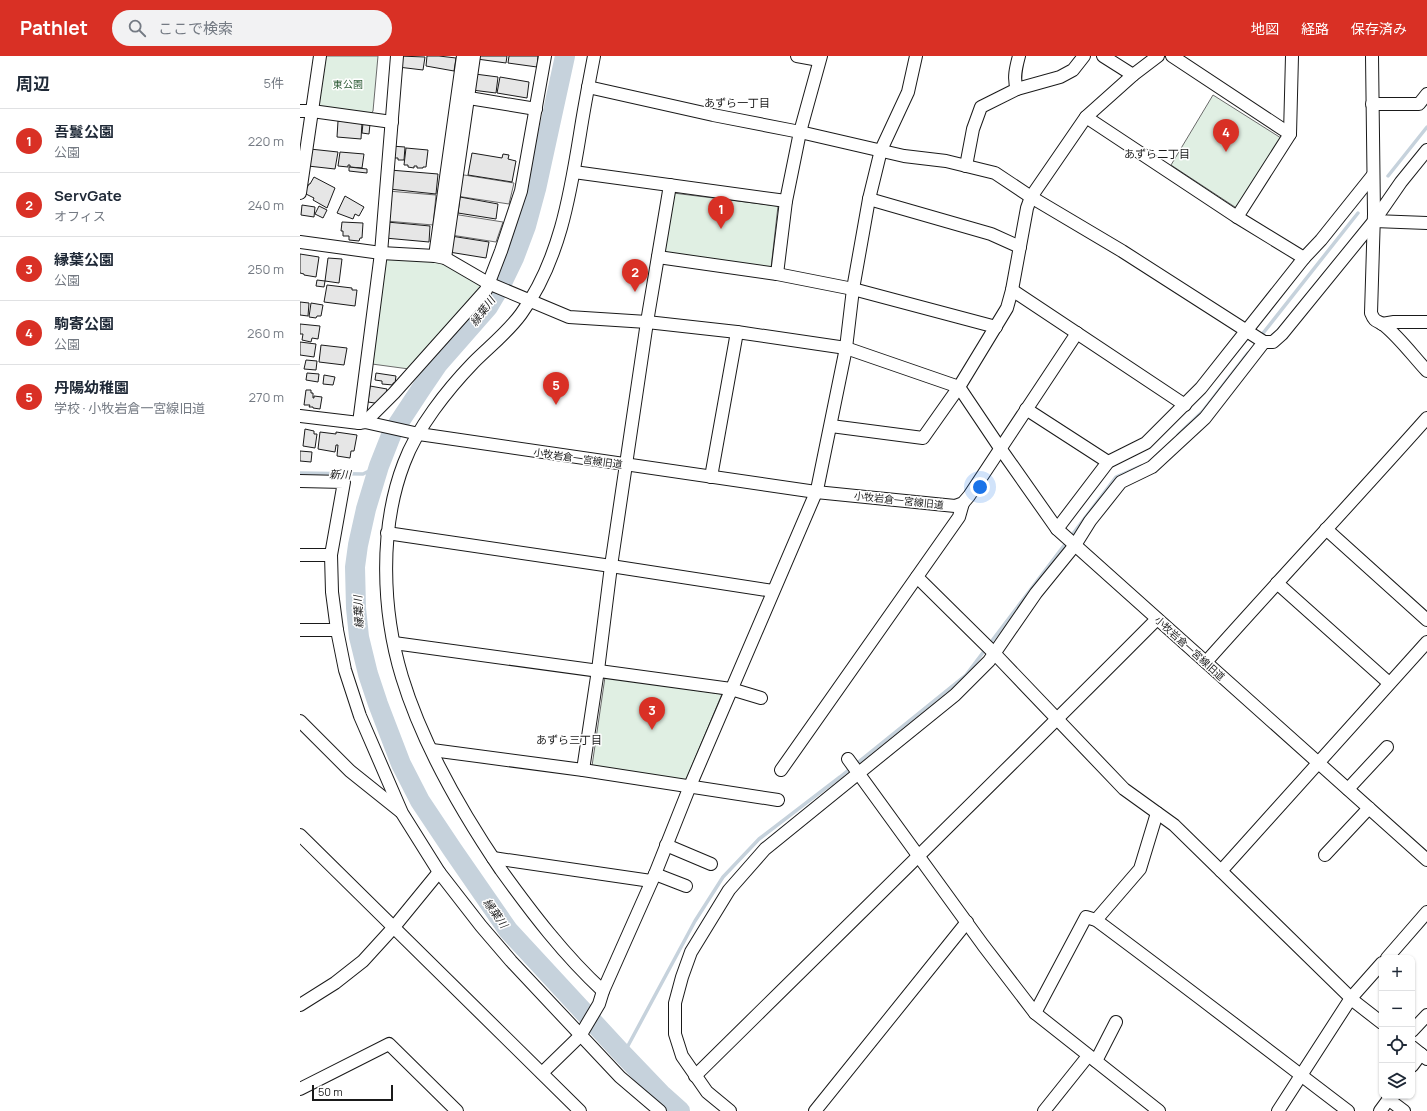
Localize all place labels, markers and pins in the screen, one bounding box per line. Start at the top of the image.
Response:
pin: 4 [1213,119,1239,152]
pin: 1 [708,196,734,229]
pin: 2 [622,259,648,292]
pin: 5 [543,372,569,405]
pin: 3 [639,697,665,730]

